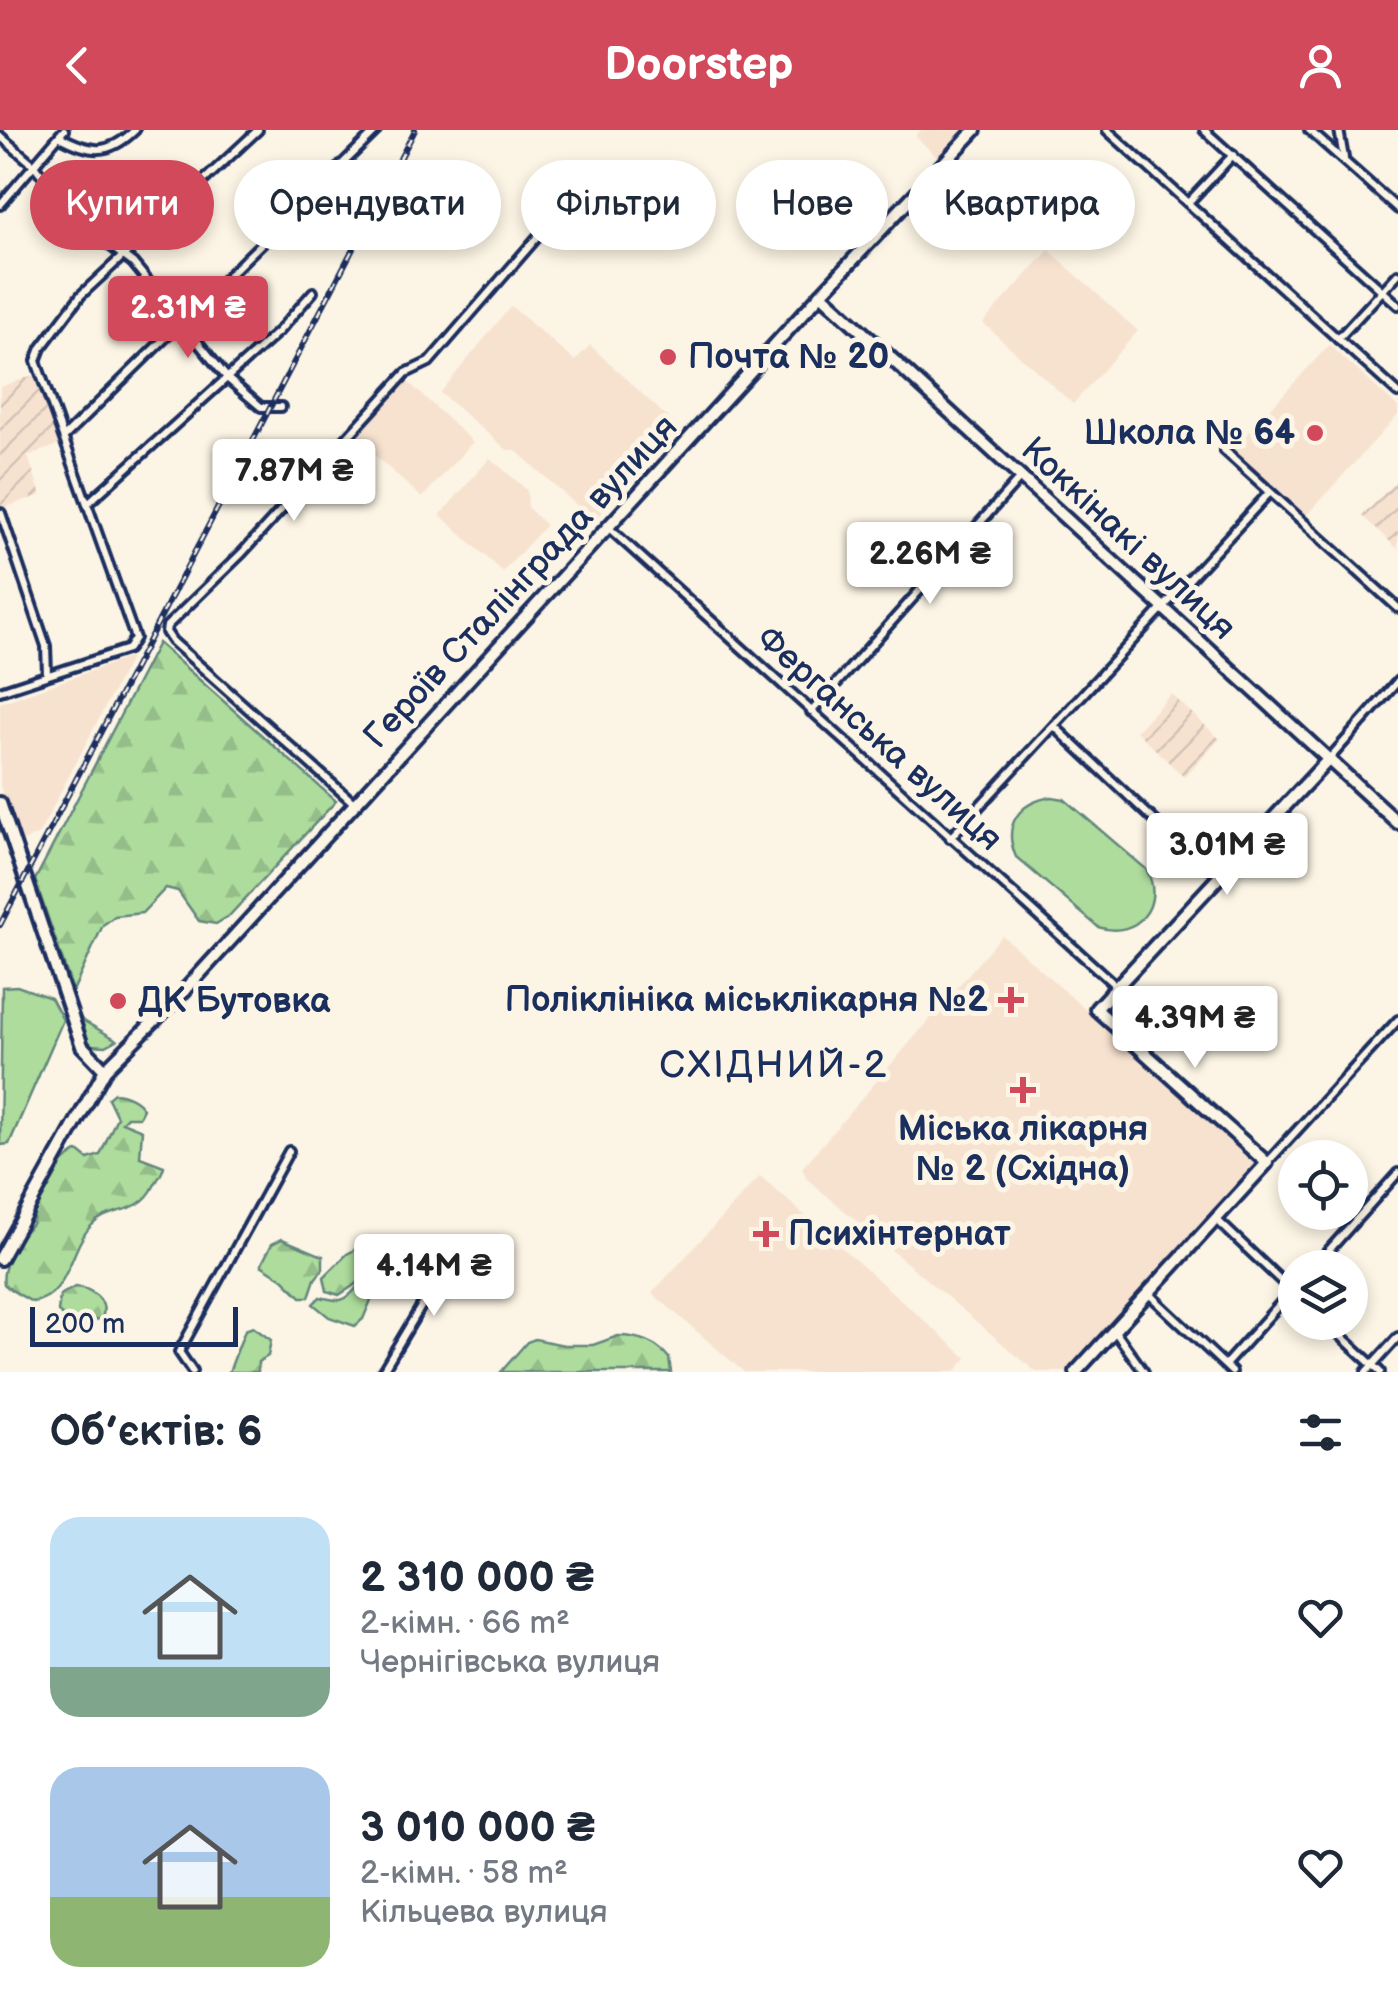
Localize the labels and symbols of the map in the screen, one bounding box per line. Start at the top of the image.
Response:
pin: 2.31M ₴ [96,276,280,361]
place label: Почта № 20 [688,336,889,379]
marker: Почта № 20 [657,346,679,368]
street label: Героїв Сталінграда вулиця [355,406,687,758]
place label: Школа № 64 [1083,412,1295,455]
marker: Школа № 64 [1304,422,1326,444]
street label: Коккінакі вулиця [1012,429,1244,649]
pin: 7.87M ₴ [202,439,386,524]
pin: 2.26M ₴ [838,522,1022,607]
street label: Ферганська вулиця [747,617,1011,861]
pin: 3.01M ₴ [1135,813,1319,898]
place label: Поліклініка міськлікарня №2 [505,979,988,1022]
place label: ДК Бутовка [138,980,331,1023]
pin: 4.39M ₴ [1103,986,1287,1071]
marker: Поліклініка міськлікарня №2 [998,987,1024,1013]
marker: ДК Бутовка [107,990,129,1012]
district label: СХІДНИЙ-2 [659,1043,889,1088]
marker: Міська лікарня № 2 (Східна) [1010,1077,1036,1103]
place label: Міська лікарня № 2 (Східна) [898,1108,1148,1191]
place label: Психінтернат [788,1213,1011,1256]
marker: Психінтернат [753,1221,779,1247]
pin: 4.14M ₴ [342,1234,526,1319]
scale bar [30,1302,238,1346]

